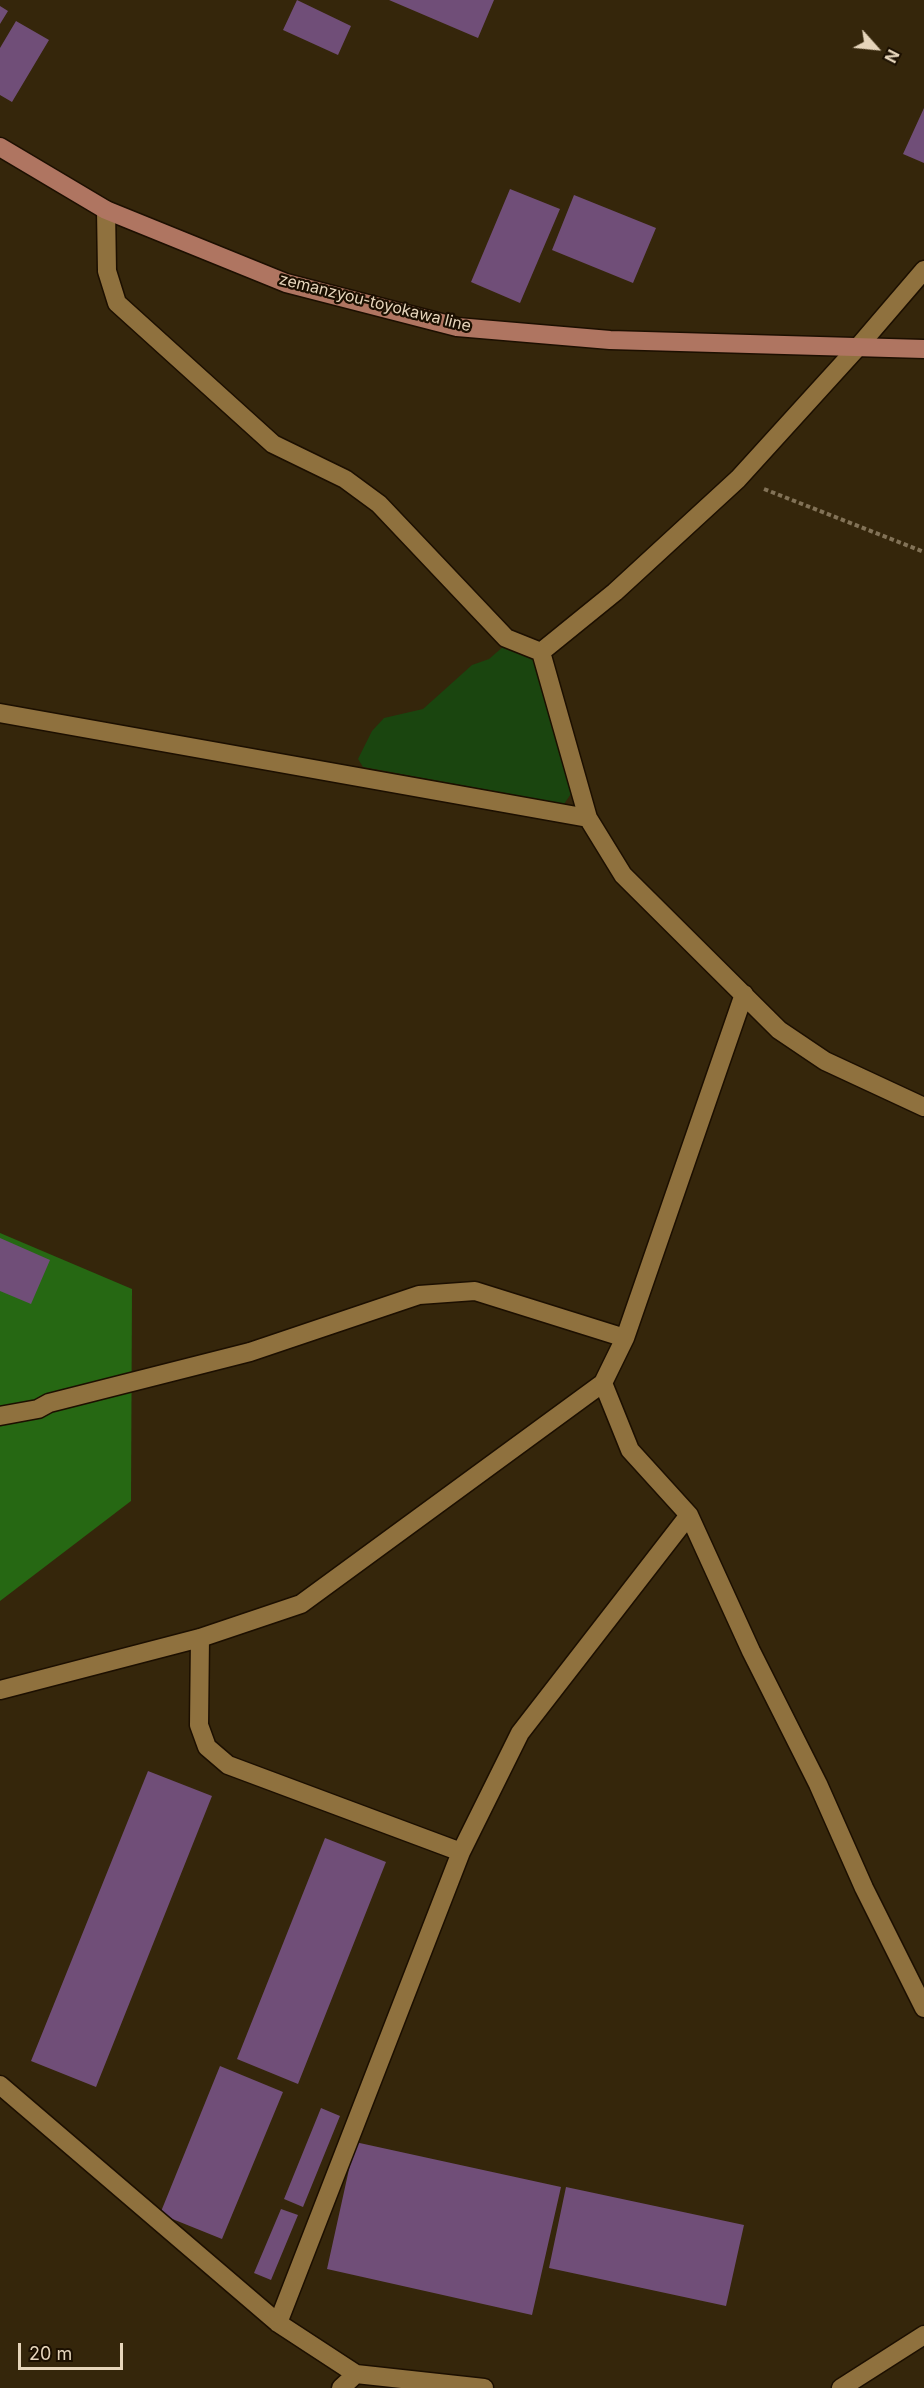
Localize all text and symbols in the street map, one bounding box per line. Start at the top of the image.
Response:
north arrow [846,18,906,78]
text: N [880,46,904,66]
street label: zemanzyou-toyokawa line [277,270,473,336]
scale bar [21,2331,126,2369]
text: 20 m [29,2343,72,2364]

